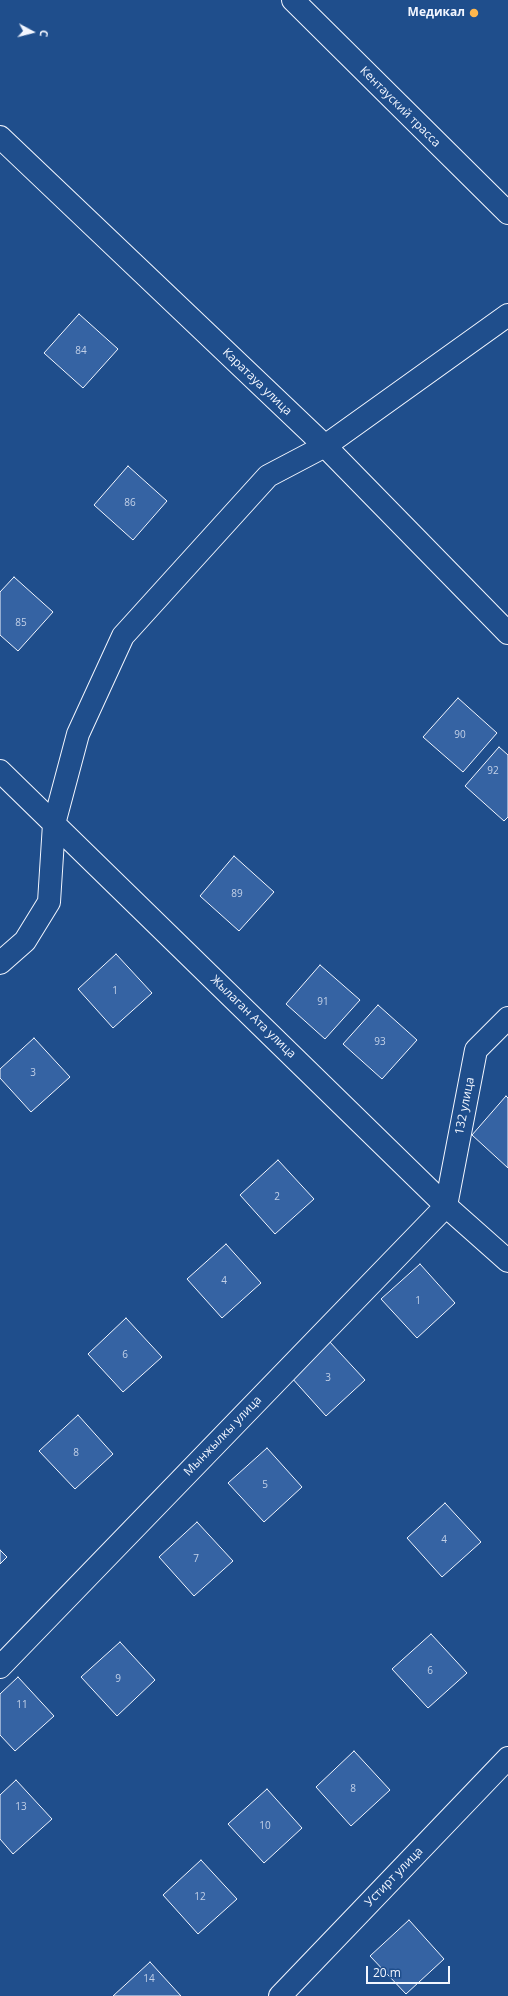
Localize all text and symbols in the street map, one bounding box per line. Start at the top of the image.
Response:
place label: Медикал [408,6,465,20]
marker: Медикал [468,7,480,19]
north arrow [12,12,52,52]
text: С [37,29,52,38]
street label: Кентауский трасса [357,64,443,150]
house number: 84 [75,345,87,357]
street label: Каратауа улица [219,345,295,419]
house number: 86 [124,497,136,509]
house number: 85 [15,617,27,629]
house number: 90 [454,729,466,741]
house number: 92 [487,765,499,777]
house number: 89 [231,888,243,900]
street label: Жылаган Ата улица [207,973,299,1061]
house number: 1 [112,985,118,997]
house number: 91 [317,996,329,1008]
house number: 93 [374,1036,386,1048]
house number: 3 [30,1067,36,1079]
street label: 132 улица [452,1076,478,1136]
house number: 2 [274,1191,280,1203]
house number: 4 [221,1275,227,1287]
house number: 1 [415,1295,421,1307]
house number: 6 [122,1349,128,1361]
house number: 3 [325,1372,331,1384]
street label: Мынжылкы улица [181,1393,265,1479]
house number: 8 [73,1447,79,1459]
house number: 5 [262,1479,268,1491]
house number: 4 [441,1534,447,1546]
house number: 7 [193,1553,199,1565]
house number: 6 [427,1665,433,1677]
house number: 9 [115,1673,121,1685]
house number: 11 [16,1699,28,1711]
house number: 8 [350,1783,356,1795]
house number: 13 [15,1801,27,1813]
house number: 10 [259,1820,271,1832]
street label: Устирт улица [362,1844,426,1910]
house number: 12 [194,1891,206,1903]
scale bar [368,1958,452,1984]
text: 20 m [373,1964,401,1981]
house number: 14 [143,1973,155,1985]

